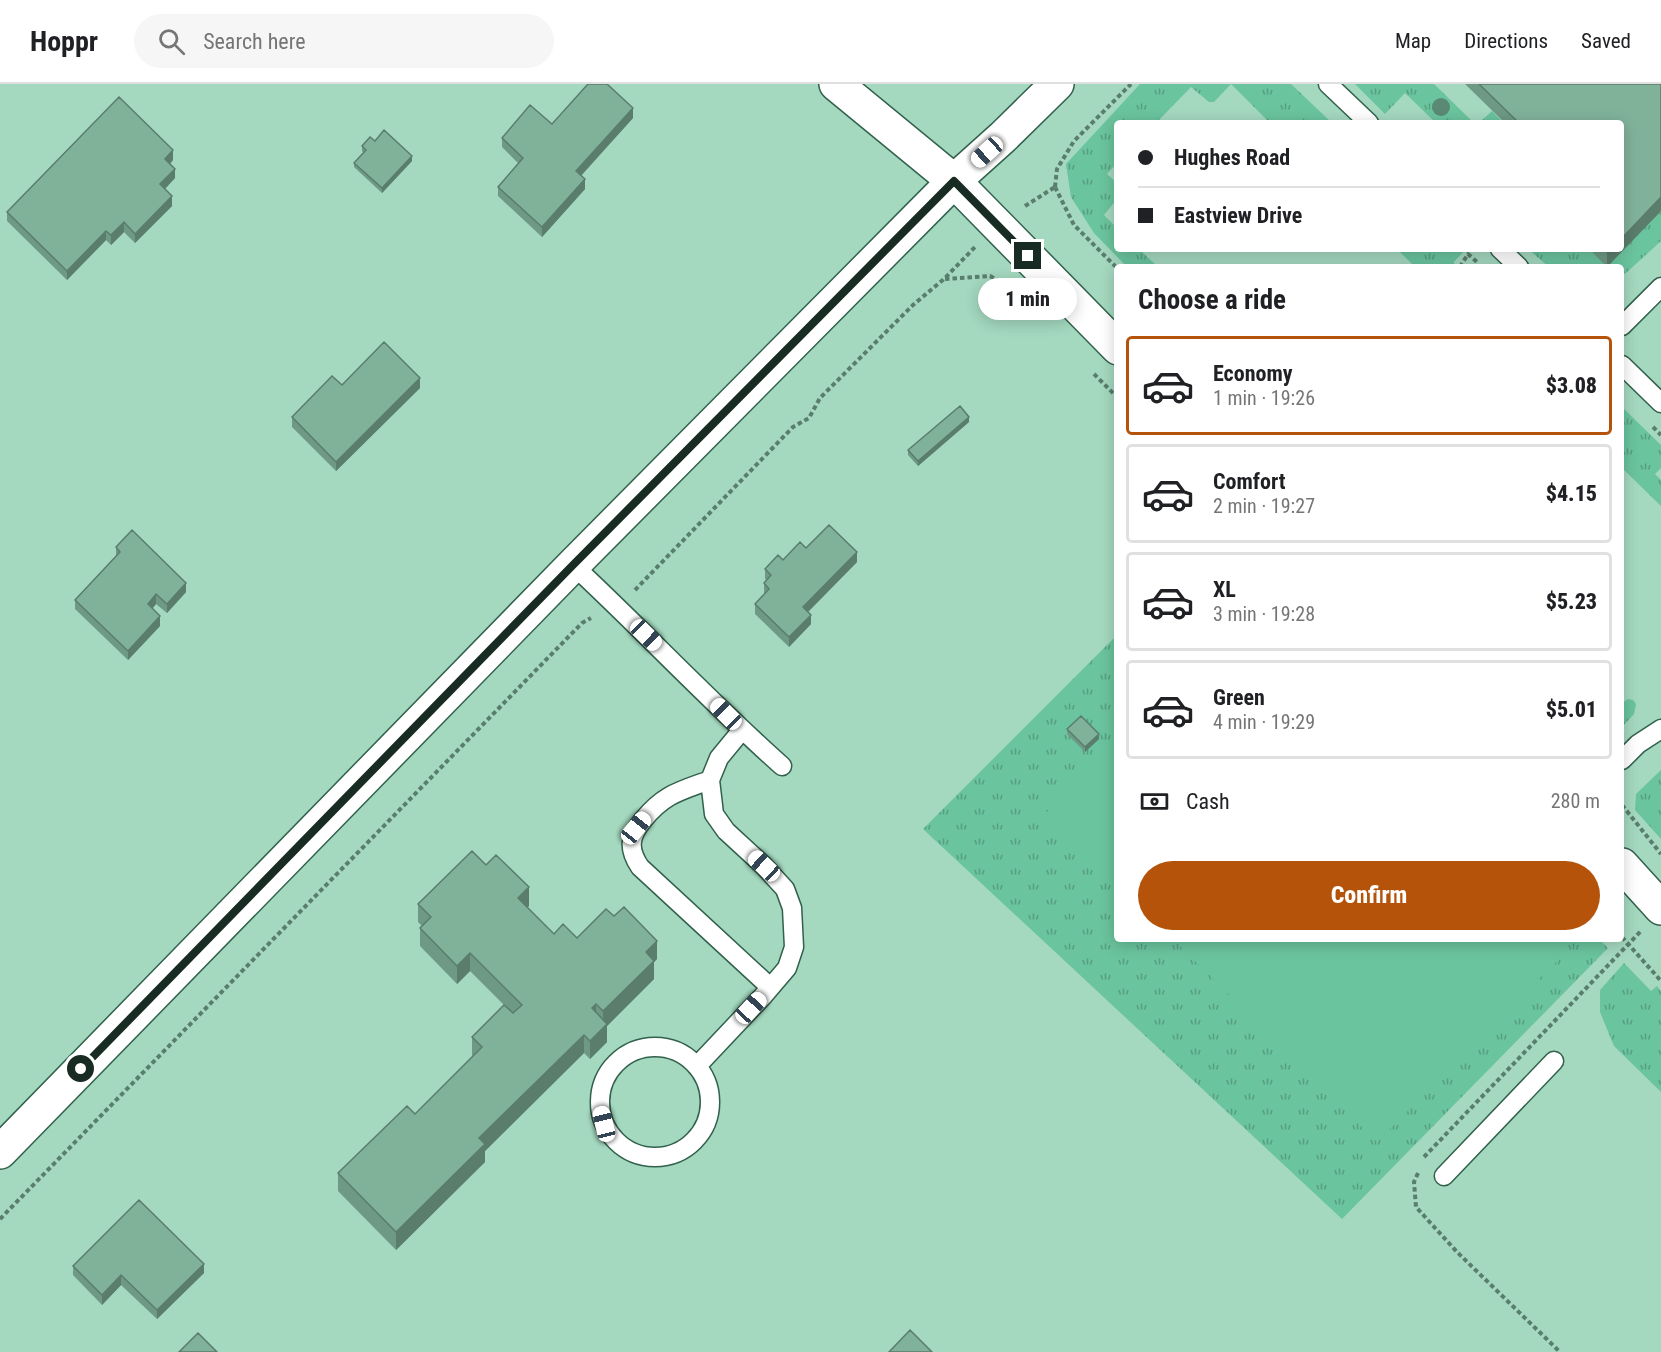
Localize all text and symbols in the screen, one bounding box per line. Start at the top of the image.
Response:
search box [134,14,554,68]
text: Hoppr [30,25,98,58]
icon: search [155,25,188,58]
text: Search here [203,29,305,54]
text: Map [1395,29,1431,53]
text: Directions [1464,29,1548,53]
text: Saved [1581,29,1631,53]
car [968,133,1006,171]
text: Hughes Road [1174,145,1290,170]
text: Eastview Drive [1174,203,1302,228]
route end [1014,242,1041,269]
callout: 1 min [978,277,1078,319]
text: Choose a ride [1138,284,1286,316]
text: 1 min [1005,287,1050,311]
icon: car [1141,359,1195,413]
text: Economy [1213,361,1293,386]
text: $3.08 [1546,373,1597,398]
text: 1 min · 19:26 [1213,386,1315,410]
icon: car [1141,467,1195,521]
text: Comfort [1213,469,1286,494]
text: $4.15 [1546,481,1597,506]
text: 2 min · 19:27 [1213,494,1315,518]
icon: car [1141,575,1195,629]
text: XL [1213,577,1236,602]
text: $5.23 [1546,589,1597,614]
text: 3 min · 19:28 [1213,602,1315,626]
car [627,616,665,654]
icon: car [1141,683,1195,737]
text: Green [1213,685,1265,710]
car [707,695,745,733]
text: $5.01 [1546,697,1597,722]
text: 4 min · 19:29 [1213,710,1315,734]
icon: cash [1138,785,1171,818]
text: Cash [1186,789,1230,814]
text: 280 m [1551,789,1600,813]
car [618,808,654,848]
car [745,847,783,885]
button: Confirm [1138,861,1600,930]
car [732,989,770,1027]
route start [67,1055,94,1082]
car [591,1104,617,1144]

